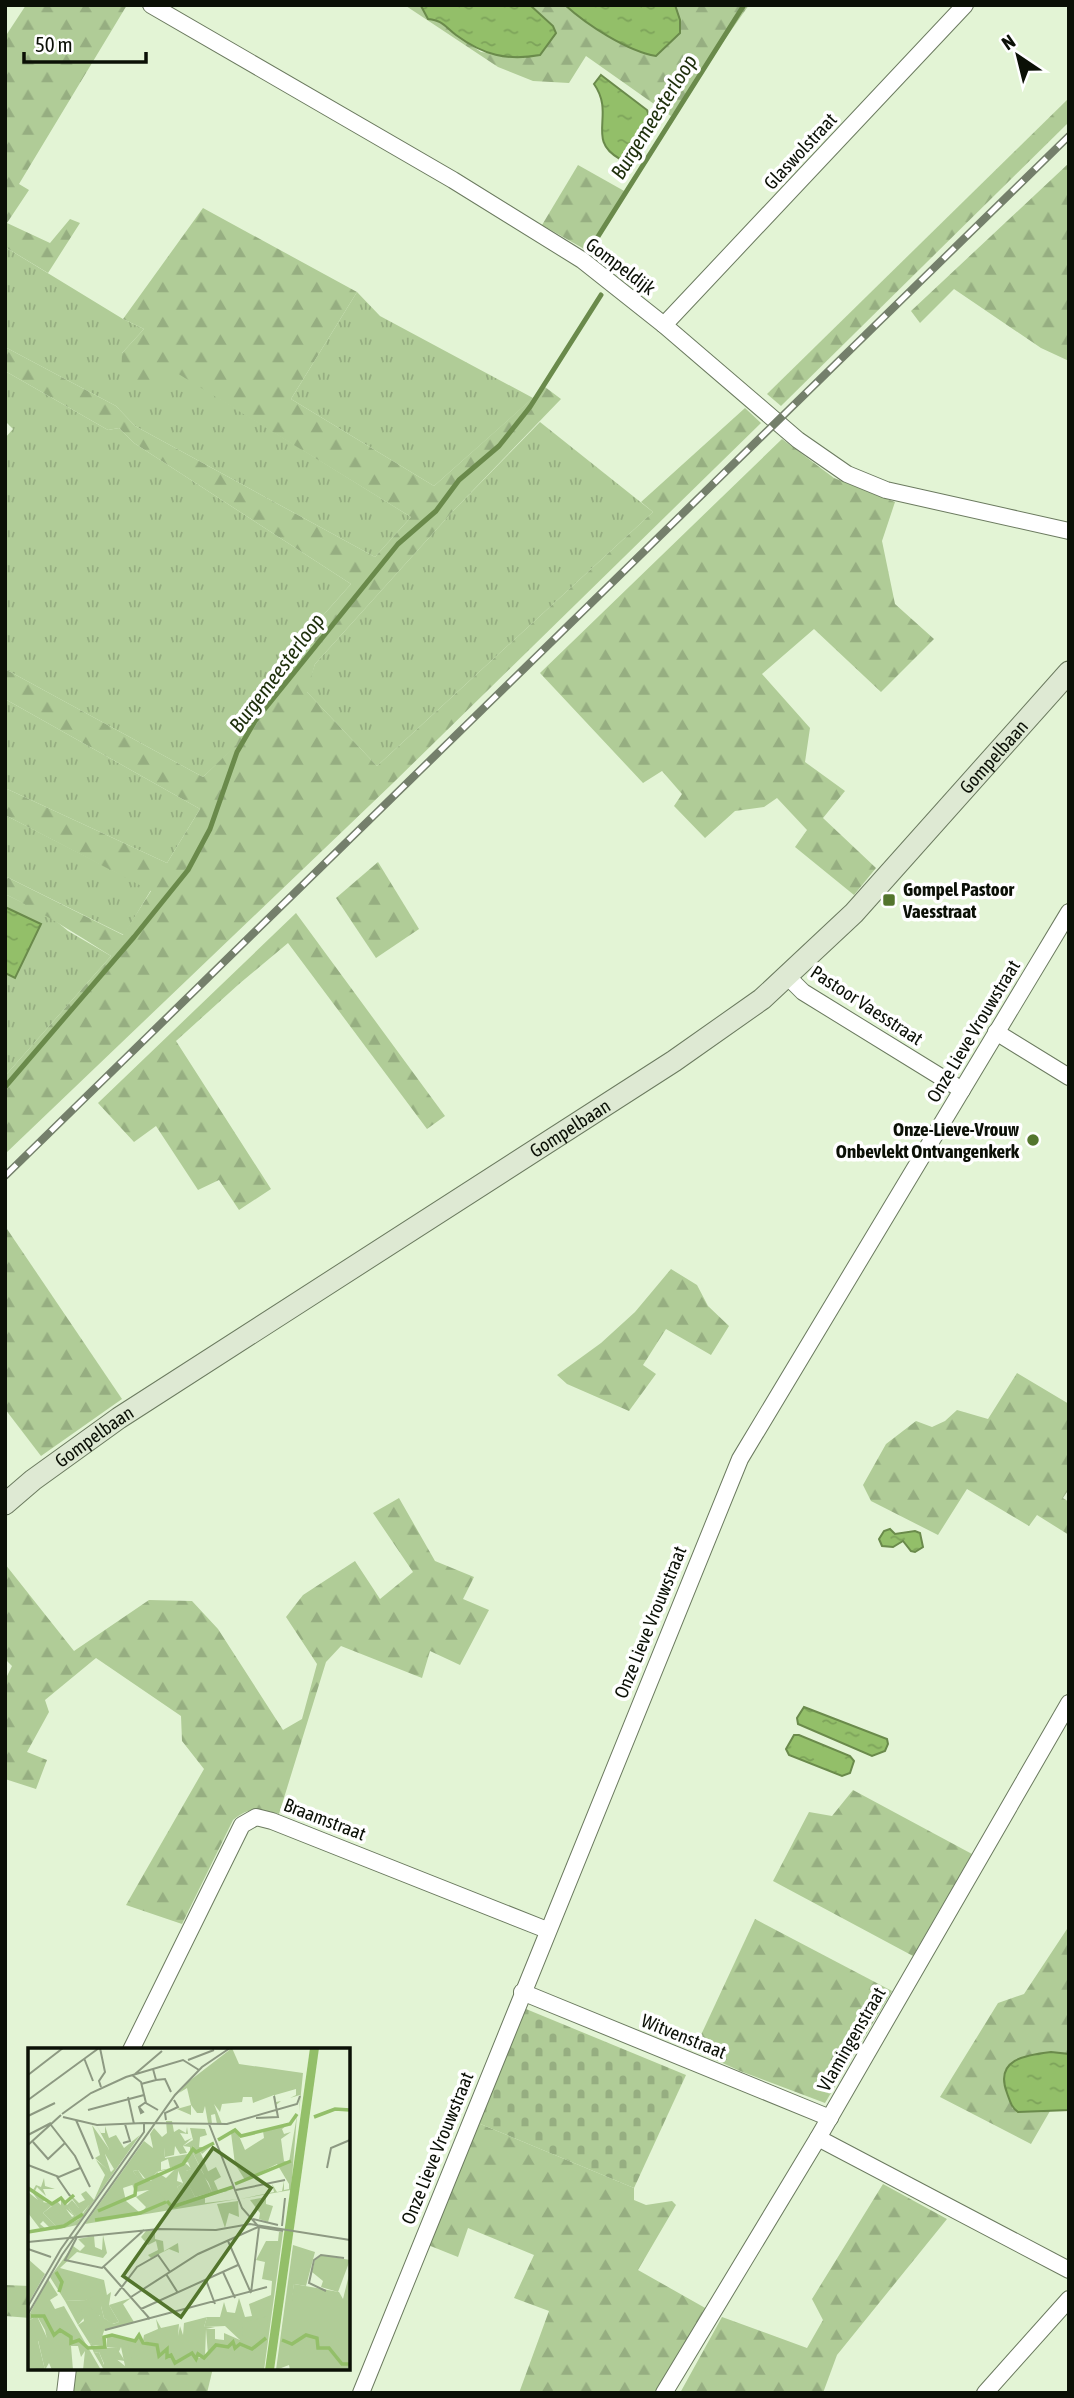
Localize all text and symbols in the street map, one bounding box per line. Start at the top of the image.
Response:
scale bar [24,21,147,65]
north arrow [983,21,1053,91]
text: N [997,30,1019,54]
text: 50 m [35,32,73,56]
water label: Burgemeesterloop [605,50,701,183]
street label: Glaswolstraat [759,108,841,194]
street label: Gompeldijk [582,233,661,300]
water label: Burgemeesterloop [224,608,329,736]
street label: Gompelbaan [955,715,1032,798]
place label: Gompel Pastoor Vaesstraat [902,878,1015,922]
marker: Gompel Pastoor Vaesstraat [881,892,897,908]
street label: Onze Lieve Vrouwstraat [922,956,1024,1106]
street label: Pastoor Vaesstraat [807,961,927,1049]
street label: Gompelbaan [526,1094,614,1162]
place label: Onze-Lieve-Vrouw Onbevlekt Ontvangenkerk [836,1118,1020,1162]
marker: Onze-Lieve-Vrouw Onbevlekt Ontvangenkerk [1025,1132,1041,1148]
street label: Gompelbaan [50,1401,137,1472]
street label: Onze Lieve Vrouwstraat [609,1543,691,1701]
street label: Braamstraat [281,1793,369,1845]
street label: Vlamingenstraat [812,1983,890,2095]
street label: Witvenstraat [638,2009,730,2063]
inset map [28,2048,350,2370]
street label: Onze Lieve Vrouwstraat [396,2069,478,2227]

